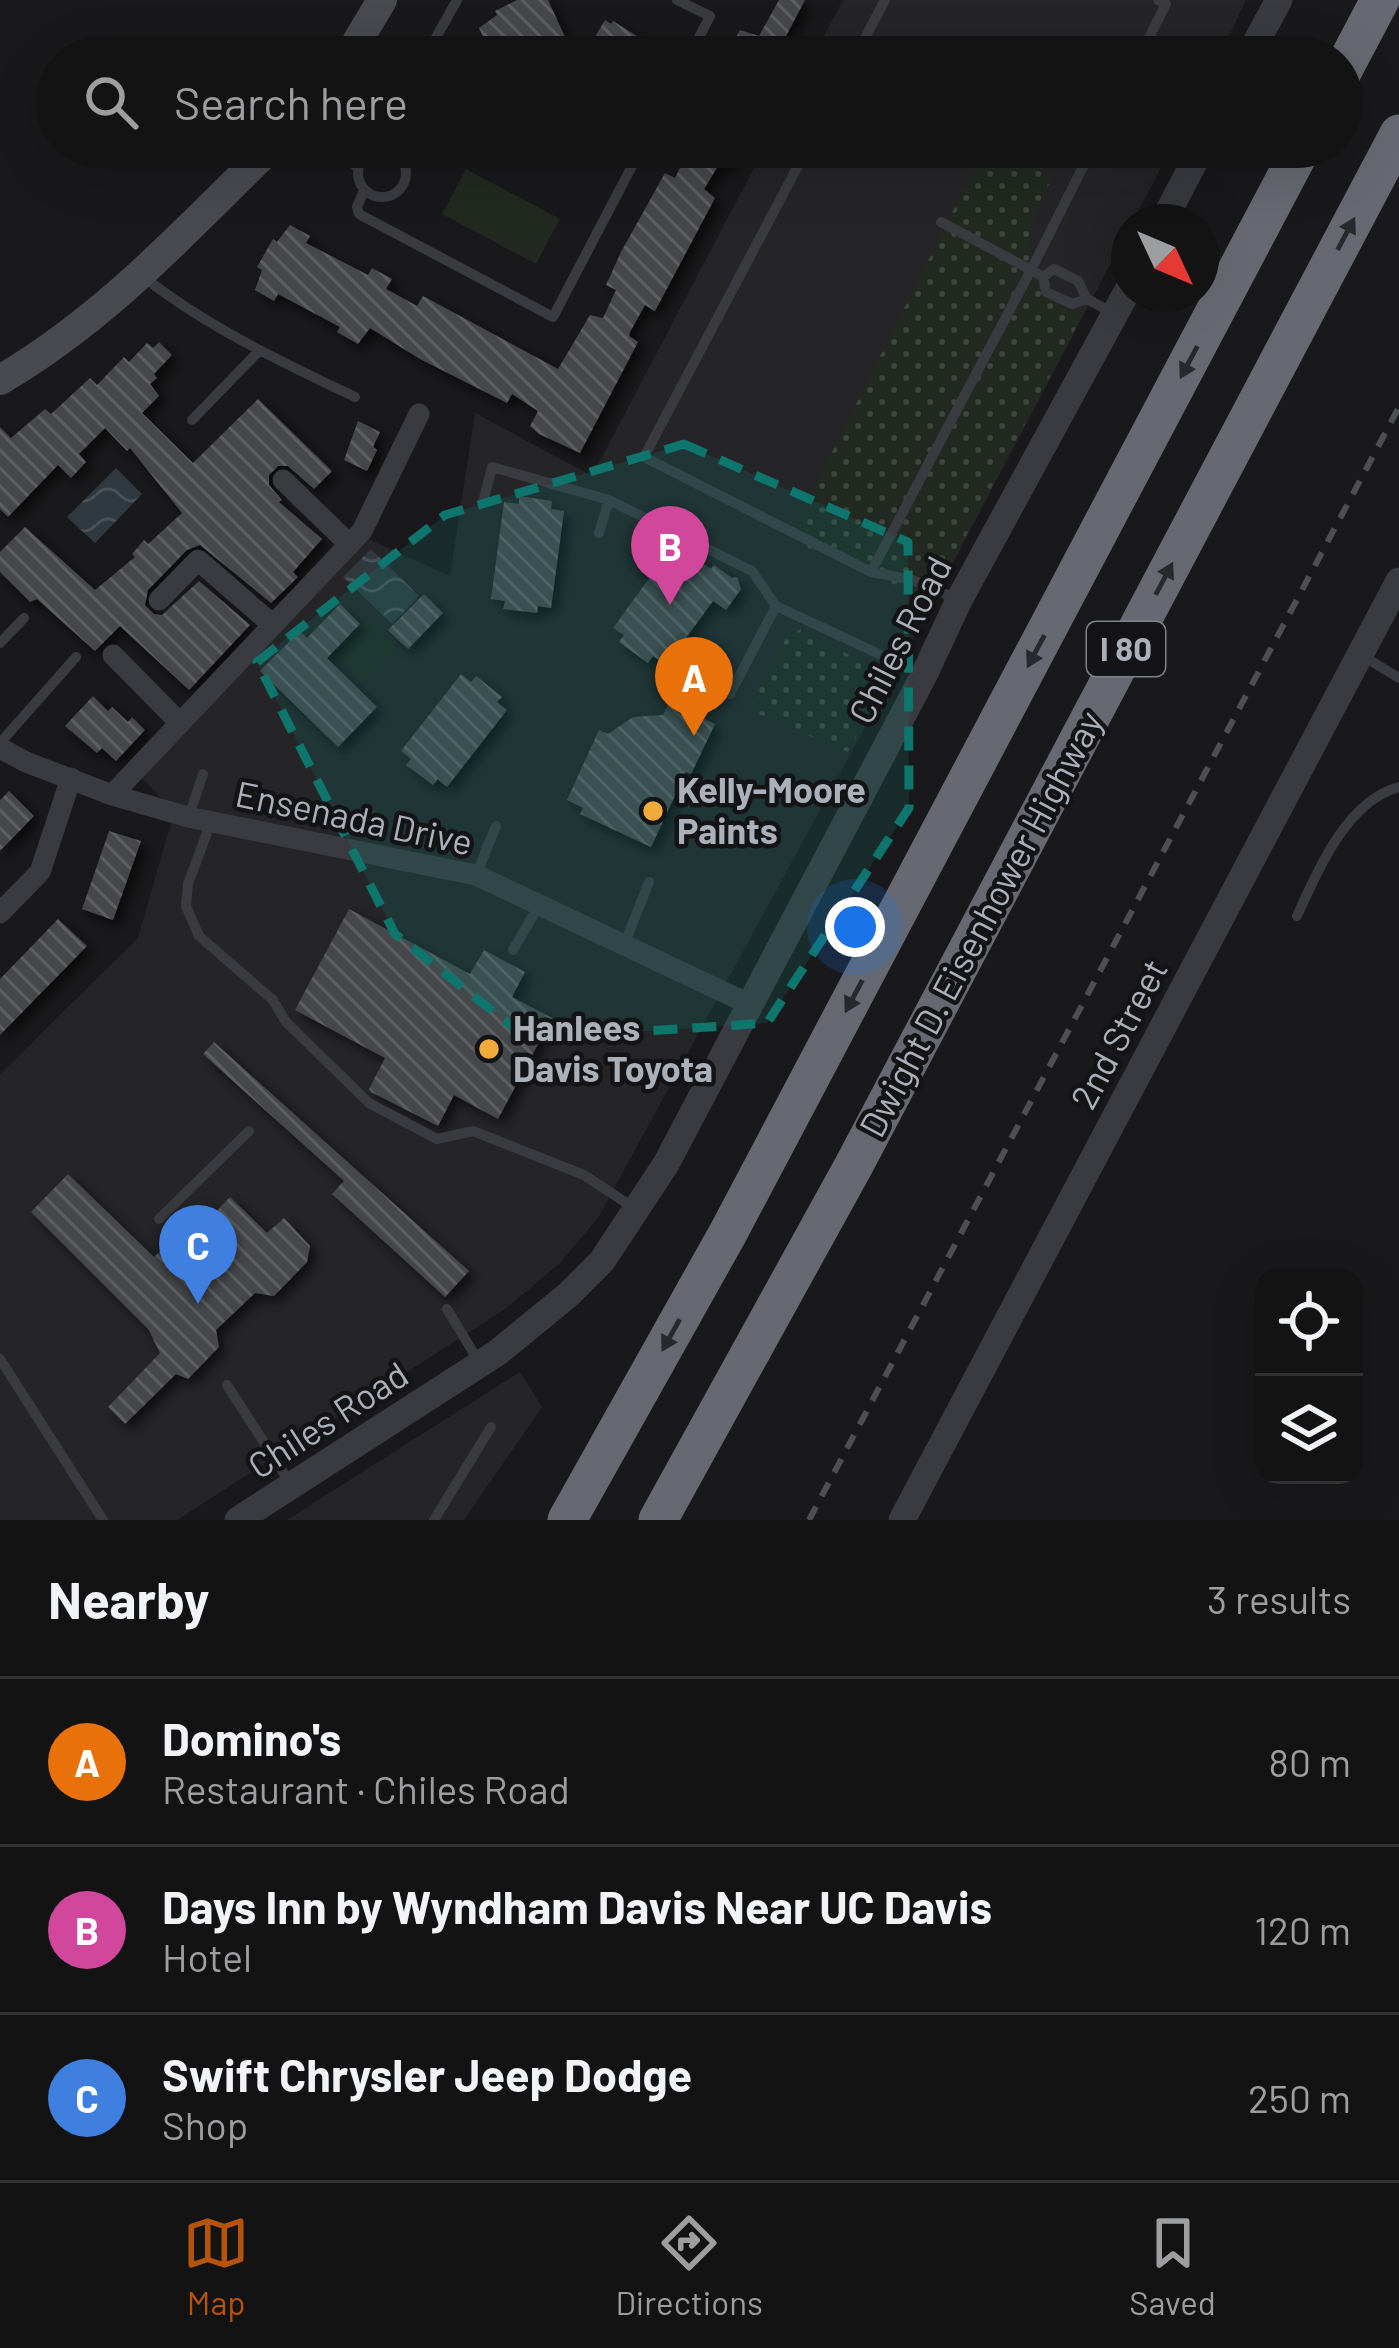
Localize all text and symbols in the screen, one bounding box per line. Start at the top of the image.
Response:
search box [36,36,1363,168]
icon: search [78,69,144,135]
text: Search here [174,75,408,129]
north arrow [1111,204,1219,312]
one-way arrow [1335,217,1356,252]
one-way arrow [1179,344,1199,379]
pin: B [631,506,709,605]
street label: Chiles Road [838,549,959,730]
one-way arrow [1153,562,1173,596]
road number: I 80 [1087,622,1165,676]
one-way arrow [1026,633,1047,668]
pin: A [655,637,733,736]
street label: Dwight D. Eisenhower Highway [849,703,1110,1144]
place label: Kelly-Moore Paints [677,767,866,851]
street label: Ensenada Drive [232,770,477,863]
marker: Kelly-Moore Paints [640,798,666,824]
your location [825,897,885,957]
street label: 2nd Street [1060,951,1175,1116]
one-way arrow [844,978,865,1013]
place label: Hanlees Davis Toyota [513,1005,713,1089]
marker: Hanlees Davis Toyota [476,1036,502,1062]
pin: C [159,1205,237,1304]
map controls [1255,1268,1363,1484]
button: locate [1255,1268,1363,1376]
one-way arrow [661,1318,682,1352]
street label: Chiles Road [239,1351,415,1486]
button: layers [1255,1376,1363,1484]
text: Nearby [48,1568,209,1629]
text: 3 results [1207,1575,1351,1622]
text: Domino's [162,1711,341,1765]
text: A [74,1738,100,1785]
text: 80 m [1269,1738,1351,1785]
text: Restaurant · Chiles Road [162,1765,570,1812]
text: Days Inn by Wyndham Davis Near UC Davis [162,1879,992,1933]
text: B [75,1906,99,1953]
text: 120 m [1254,1906,1351,1953]
text: Hotel [162,1933,252,1980]
text: Swift Chrysler Jeep Dodge [162,2047,692,2101]
text: C [75,2074,99,2121]
text: 250 m [1248,2074,1351,2121]
text: Shop [162,2101,248,2148]
tab: Map [183,2210,249,2322]
tab: Directions [615,2210,763,2322]
tab: Saved [1129,2210,1216,2322]

